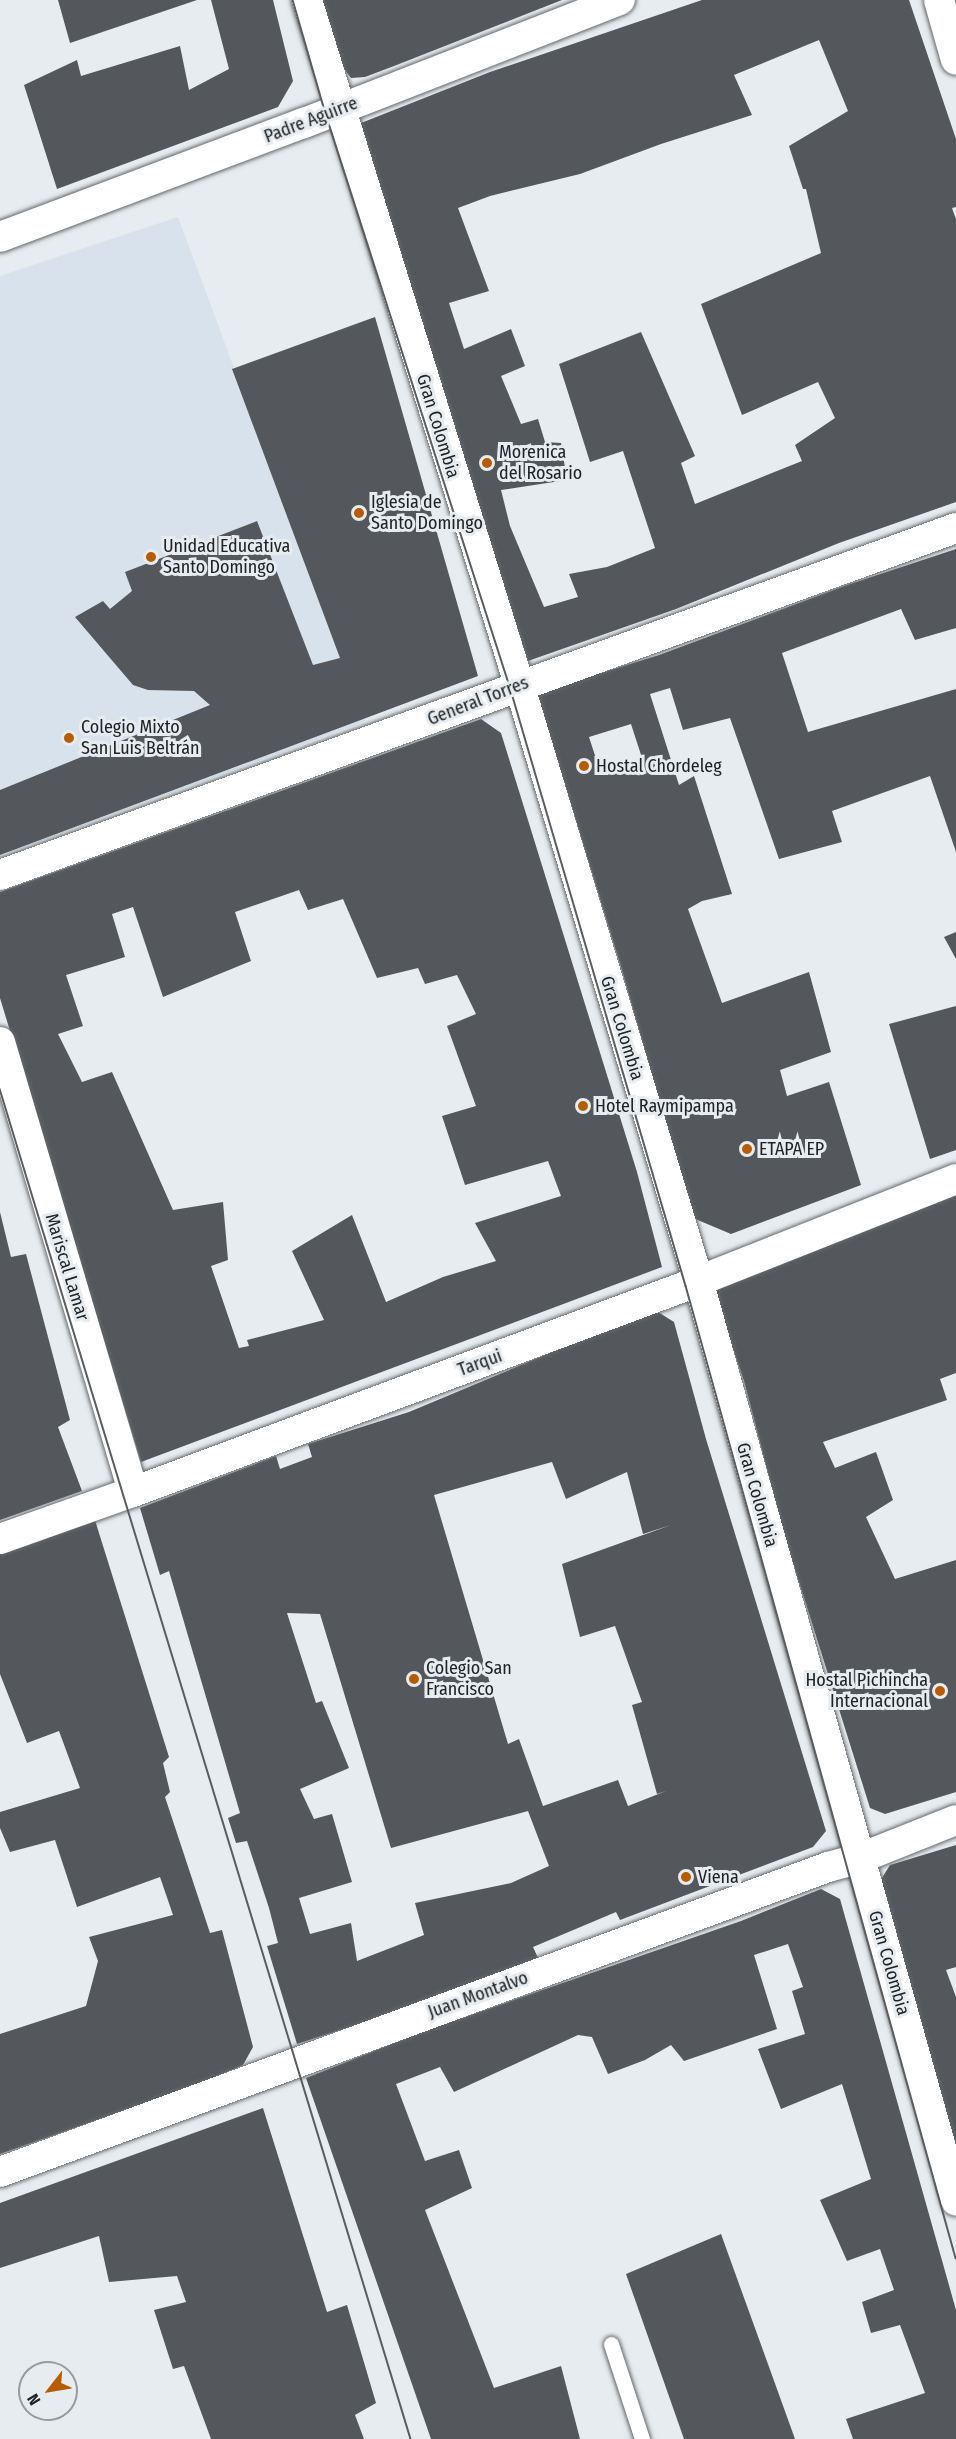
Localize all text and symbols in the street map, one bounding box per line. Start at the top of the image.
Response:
street label: Padre Aguirre [261,92,361,148]
street label: Gran Colombia [412,371,464,481]
place label: Morenica del Rosario [499,442,582,484]
marker: Morenica del Rosario [480,456,494,470]
place label: Iglesia de Santo Domingo [371,492,483,534]
marker: Iglesia de Santo Domingo [352,506,366,520]
place label: Unidad Educativa Santo Domingo [163,536,290,578]
marker: Unidad Educativa Santo Domingo [144,550,158,564]
street label: General Torres [424,672,532,730]
place label: Colegio Mixto San Luis Beltrán [81,717,199,760]
marker: Colegio Mixto San Luis Beltrán [62,731,76,745]
place label: Hostal Chordeleg [596,755,722,777]
marker: Hostal Chordeleg [577,759,591,773]
street label: Gran Colombia [596,973,648,1083]
place label: Hotel Raymipampa [595,1095,734,1117]
marker: Hotel Raymipampa [576,1099,590,1113]
place label: ETAPA EP [759,1138,824,1160]
marker: ETAPA EP [740,1142,754,1156]
street label: Mariscal Lamar [40,1211,94,1323]
street label: Tarqui [455,1345,505,1381]
street label: Gran Colombia [732,1440,782,1550]
place label: Colegio San Francisco [426,1658,512,1700]
place label: Hostal Pichincha Internacional [805,1670,928,1712]
marker: Colegio San Francisco [407,1672,421,1686]
marker: Hostal Pichincha Internacional [933,1684,947,1698]
place label: Viena [698,1866,739,1888]
marker: Viena [679,1870,693,1884]
street label: Gran Colombia [864,1908,914,2018]
street label: Juan Montalvo [425,1967,531,2023]
north arrow [18,2361,78,2421]
text: N [23,2390,44,2409]

